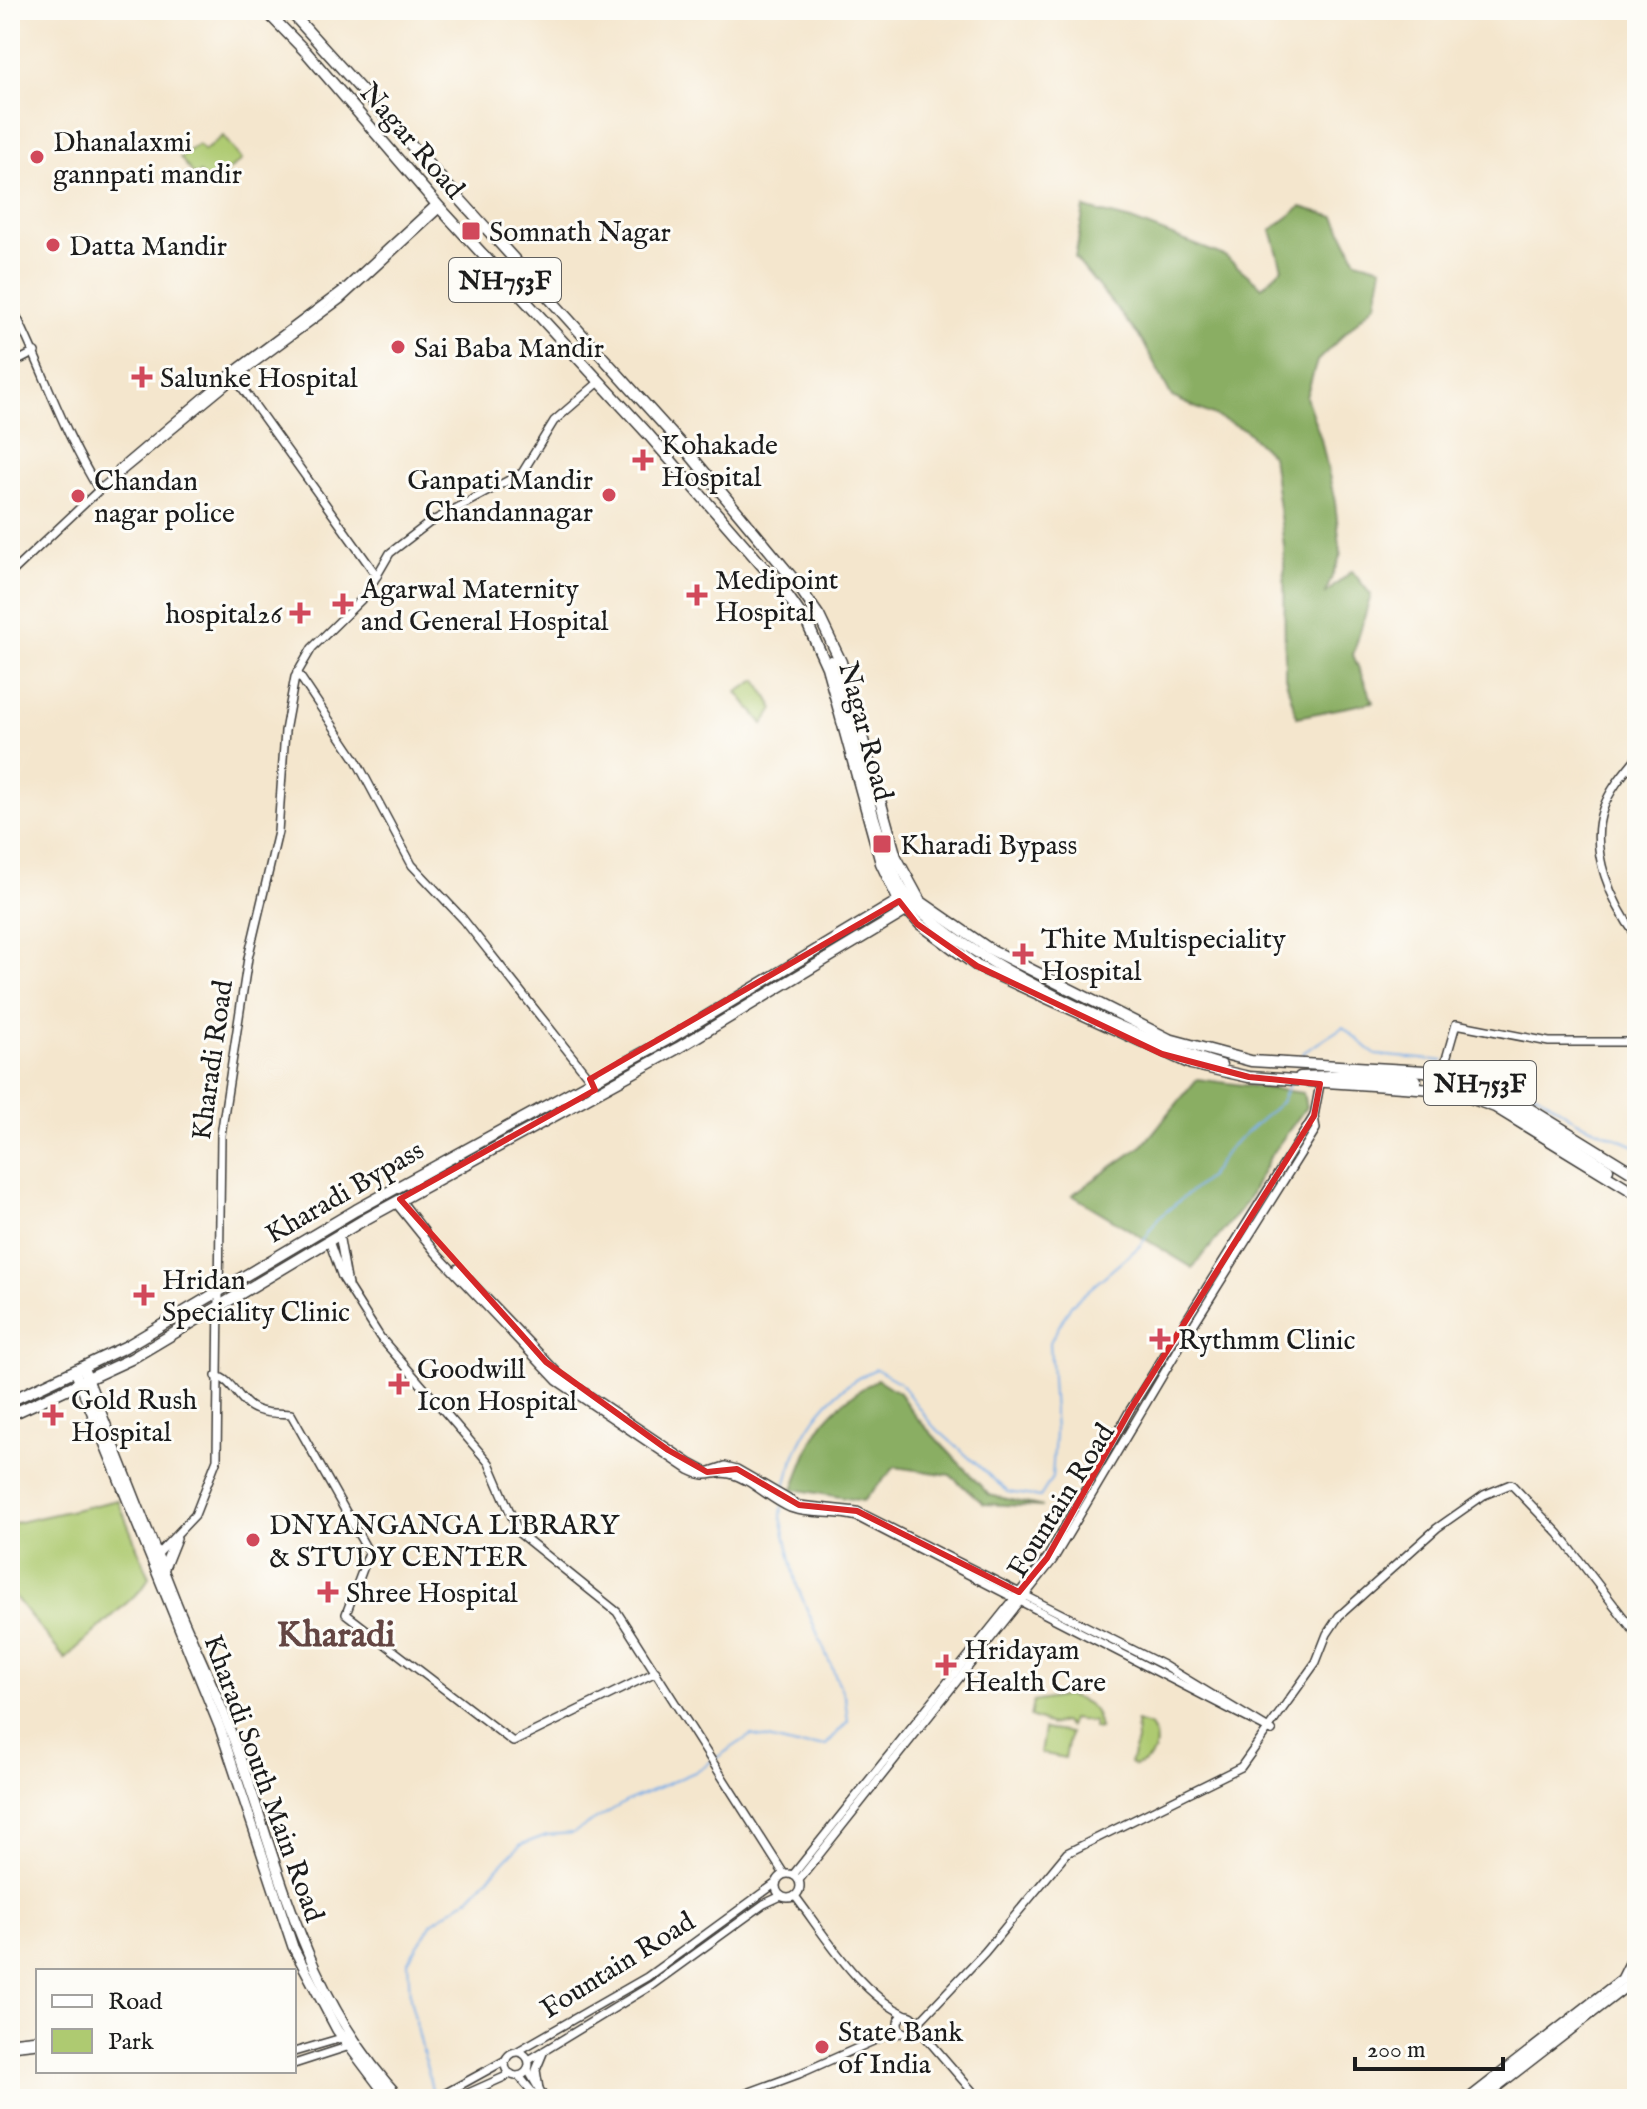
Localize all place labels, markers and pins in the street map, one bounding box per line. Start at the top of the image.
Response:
place label: Dhanalaxmi gannpati mandir [53,126,242,193]
marker: Dhanalaxmi gannpati mandir [28,148,46,166]
place label: Somnath Nagar [489,216,671,251]
marker: Somnath Nagar [460,220,482,242]
place label: Datta Mandir [69,230,227,265]
marker: Datta Mandir [44,236,62,254]
place label: Sai Baba Mandir [414,332,604,367]
marker: Sai Baba Mandir [389,338,407,356]
place label: Salunke Hospital [160,362,358,397]
marker: Salunke Hospital [131,366,153,388]
place label: Kohakade Hospital [661,429,778,496]
marker: Kohakade Hospital [632,449,654,471]
place label: Ganpati Mandir Chandannagar [407,464,593,531]
place label: Chandan nagar police [94,465,235,532]
marker: Ganpati Mandir Chandannagar [600,486,618,504]
marker: Chandan nagar police [69,487,87,505]
place label: Medipoint Hospital [715,564,839,631]
place label: Agarwal Maternity and General Hospital [360,573,609,640]
marker: Medipoint Hospital [686,584,708,606]
marker: Agarwal Maternity and General Hospital [332,593,354,615]
place label: hospital26 [165,598,283,633]
marker: hospital26 [289,602,311,624]
place label: Kharadi Bypass [900,829,1077,864]
marker: Kharadi Bypass [871,833,893,855]
place label: Thite Multispeciality Hospital [1041,923,1286,990]
marker: Thite Multispeciality Hospital [1012,943,1034,965]
place label: Hridan Speciality Clinic [162,1264,350,1331]
marker: Hridan Speciality Clinic [133,1284,155,1306]
place label: Rythmm Clinic [1178,1324,1355,1359]
marker: Rythmm Clinic [1149,1328,1171,1350]
place label: Goodwill Icon Hospital [417,1353,578,1420]
marker: Goodwill Icon Hospital [388,1373,410,1395]
place label: Gold Rush Hospital [71,1384,197,1451]
marker: Gold Rush Hospital [42,1404,64,1426]
place label: DNYANGANGA LIBRARY & STUDY CENTER [269,1509,621,1576]
marker: DNYANGANGA LIBRARY & STUDY CENTER [244,1531,262,1549]
place label: Shree Hospital [346,1577,518,1612]
marker: Shree Hospital [317,1581,339,1603]
place label: Hridayam Health Care [964,1634,1106,1701]
marker: Hridayam Health Care [935,1654,957,1676]
place label: State Bank of India [838,2016,964,2083]
marker: State Bank of India [813,2038,831,2056]

